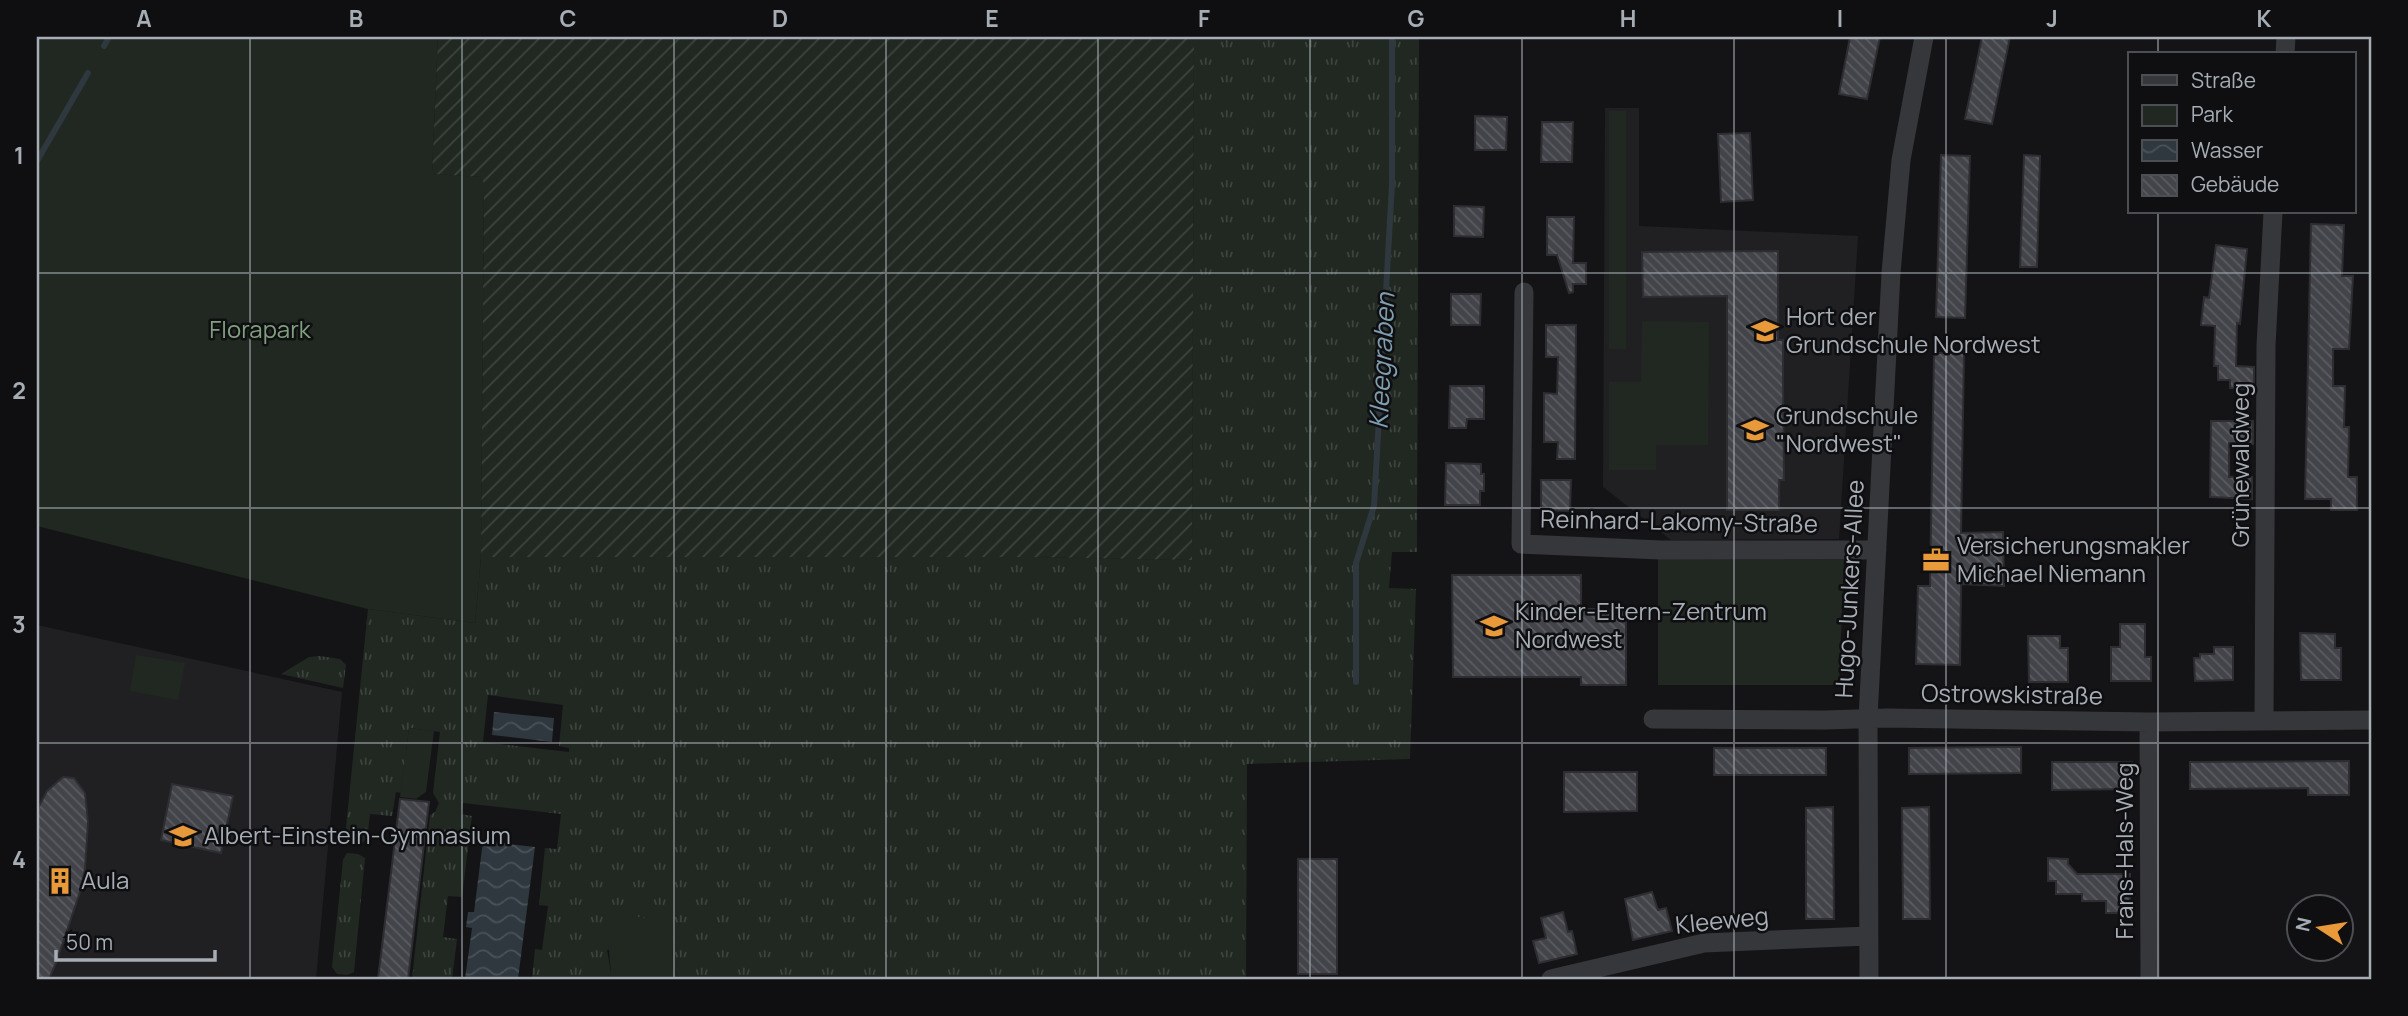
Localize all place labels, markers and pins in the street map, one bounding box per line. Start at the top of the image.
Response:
place label: Hort der Grundschule Nordwest [1786,299,2041,360]
school or university icon: Hort der Grundschule Nordwest [1750,316,1780,346]
place label: Grundschule "Nordwest" [1776,398,1918,459]
school or university icon: Grundschule "Nordwest" [1740,415,1770,445]
place label: Versicherungsmakler Michael Niemann [1957,528,2190,589]
office icon: Versicherungsmakler Michael Niemann [1921,545,1951,575]
place label: Kinder-Eltern-Zentrum Nordwest [1515,594,1767,655]
school or university icon: Kinder-Eltern-Zentrum Nordwest [1479,611,1509,641]
place label: Albert-Einstein-Gymnasium [204,818,511,851]
school or university icon: Albert-Einstein-Gymnasium [168,821,198,851]
place label: Aula [81,863,129,896]
building icon: Aula [45,866,75,896]

